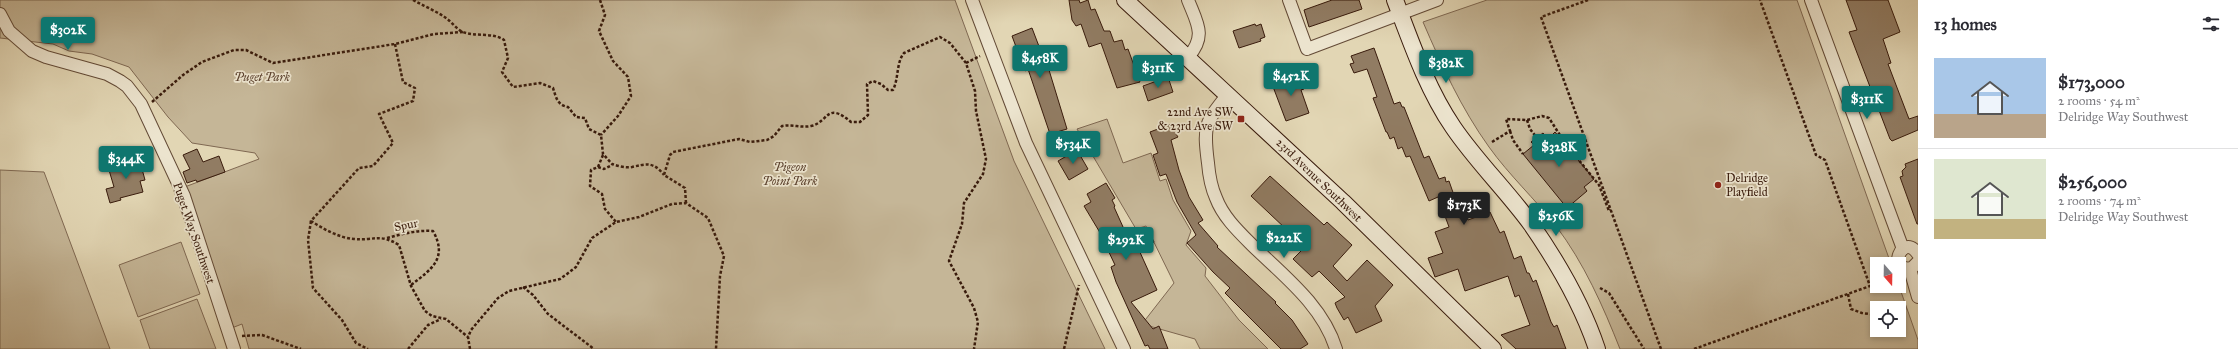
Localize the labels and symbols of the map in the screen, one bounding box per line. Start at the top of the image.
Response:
pin: $302K [40,17,96,51]
pin: $458K [1012,45,1068,79]
pin: $382K [1418,50,1474,84]
pin: $311K [1130,55,1186,89]
pin: $452K [1263,63,1319,97]
park label: Puget Park [234,70,291,84]
pin: $311K [1839,86,1895,120]
place label: 22nd Ave SW & 23rd Ave SW [1157,105,1234,133]
marker: 22nd Ave SW & 23rd Ave SW [1236,114,1246,124]
pin: $534K [1045,131,1101,165]
pin: $328K [1531,134,1587,168]
street label: 23rd Avenue Southwest [1273,135,1365,225]
pin: $344K [98,146,154,180]
park label: Pigeon Point Park [763,160,818,188]
place label: Delridge Playfield [1726,171,1768,199]
street label: Puget Way Southwest [169,180,218,287]
marker: Delridge Playfield [1713,180,1723,190]
pin: $173K [1436,192,1492,226]
pin: $256K [1528,203,1584,237]
street label: Spur [393,216,420,234]
pin: $222K [1256,225,1312,259]
pin: $292K [1098,227,1154,261]
north arrow [1870,257,1906,293]

